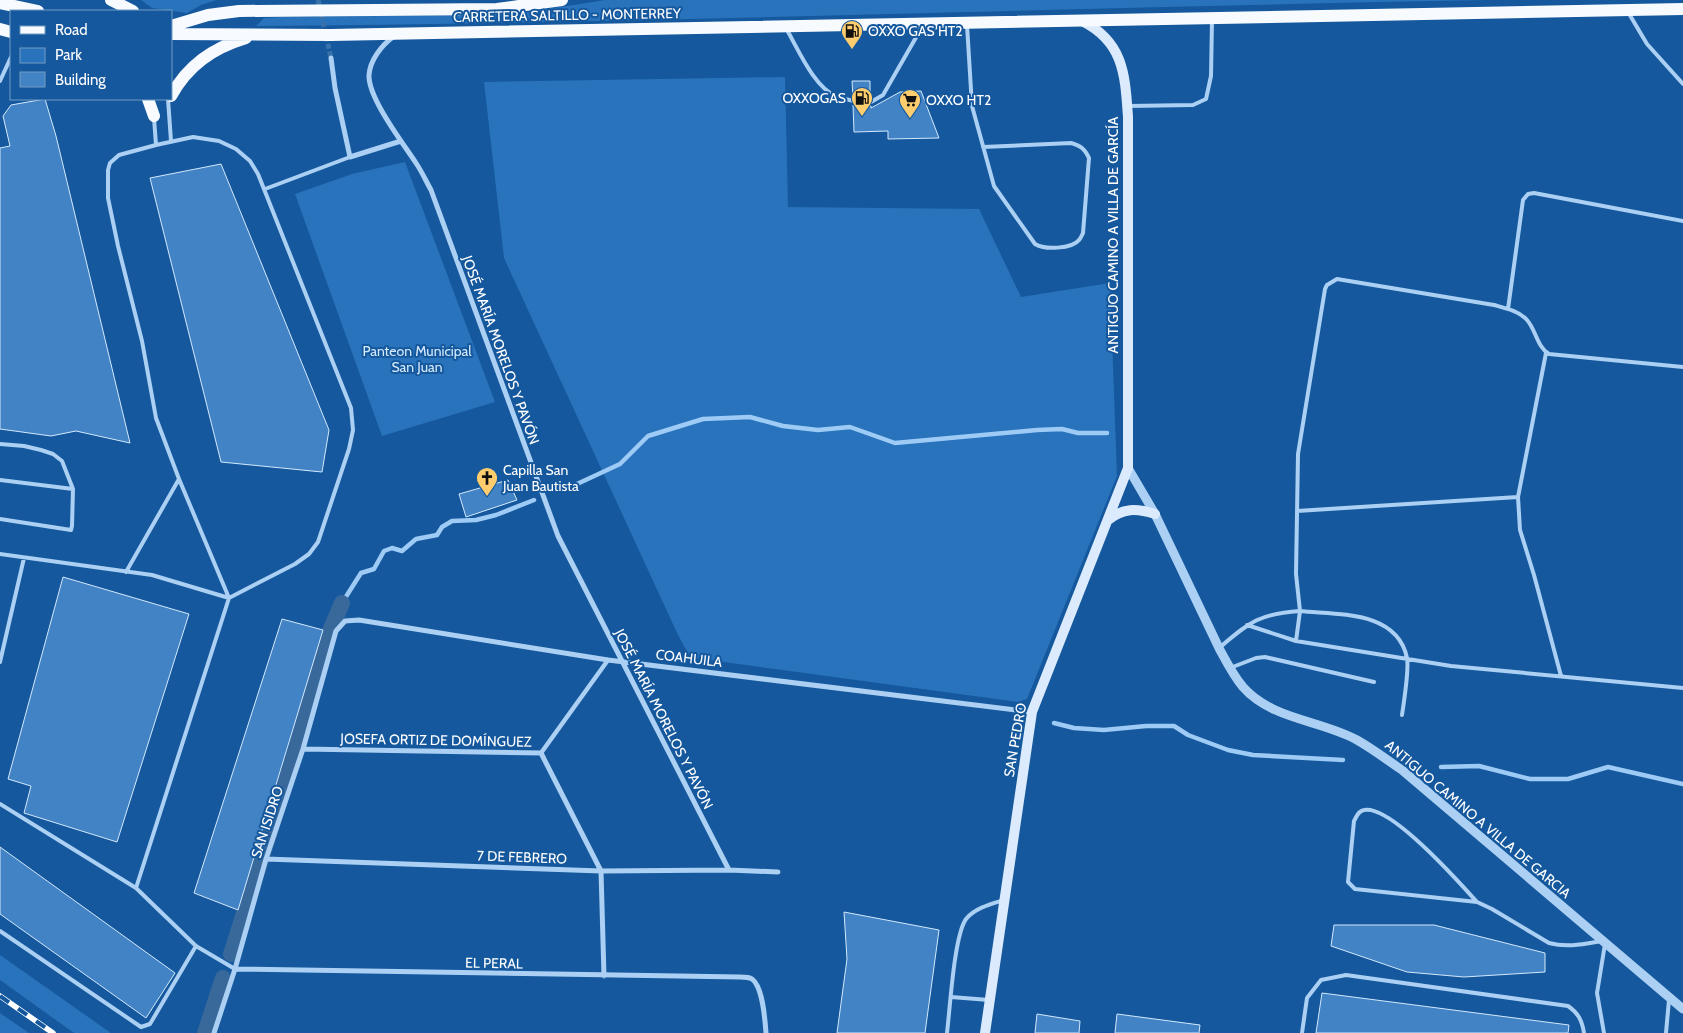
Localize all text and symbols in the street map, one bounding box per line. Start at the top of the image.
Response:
street label: CARRETERA SALTILLO - MONTERREY [453,4,682,26]
legend [10,10,172,100]
fuel station icon: OXXO GAS HT2 [840,19,864,50]
text: Road [55,21,88,39]
place label: OXXO GAS HT2 [868,22,963,40]
text: Park [55,46,82,64]
text: Building [55,71,106,89]
fuel station icon: OXXOGAS [850,86,874,117]
supermarket icon: OXXO HT2 [898,88,922,119]
place label: OXXOGAS [782,89,846,107]
place label: OXXO HT2 [926,91,991,109]
street label: ANTIGUO CAMINO A VILLA DE GARCÍA [1104,116,1122,353]
street label: JOSÉ MARÍA MORELOS Y PAVÓN [458,252,544,447]
park label: Panteon Municipal San Juan [362,342,472,376]
place label: Capilla San Juan Bautista [502,461,579,495]
church icon: Capilla San Juan Bautista [475,466,499,497]
street label: JOSÉ MARÍA MORELOS Y PAVÓN [610,625,717,812]
street label: COAHUILA [655,645,724,671]
street label: SAN PEDRO [1000,701,1030,778]
street label: JOSEFA ORTIZ DE DOMÍNGUEZ [339,729,532,751]
street label: ANTIGUO CAMINO A VILLA DE GARCIA [1381,736,1575,902]
street label: SAN ISIDRO [247,784,287,860]
street label: 7 DE FEBRERO [477,846,568,868]
street label: EL PERAL [465,953,523,973]

